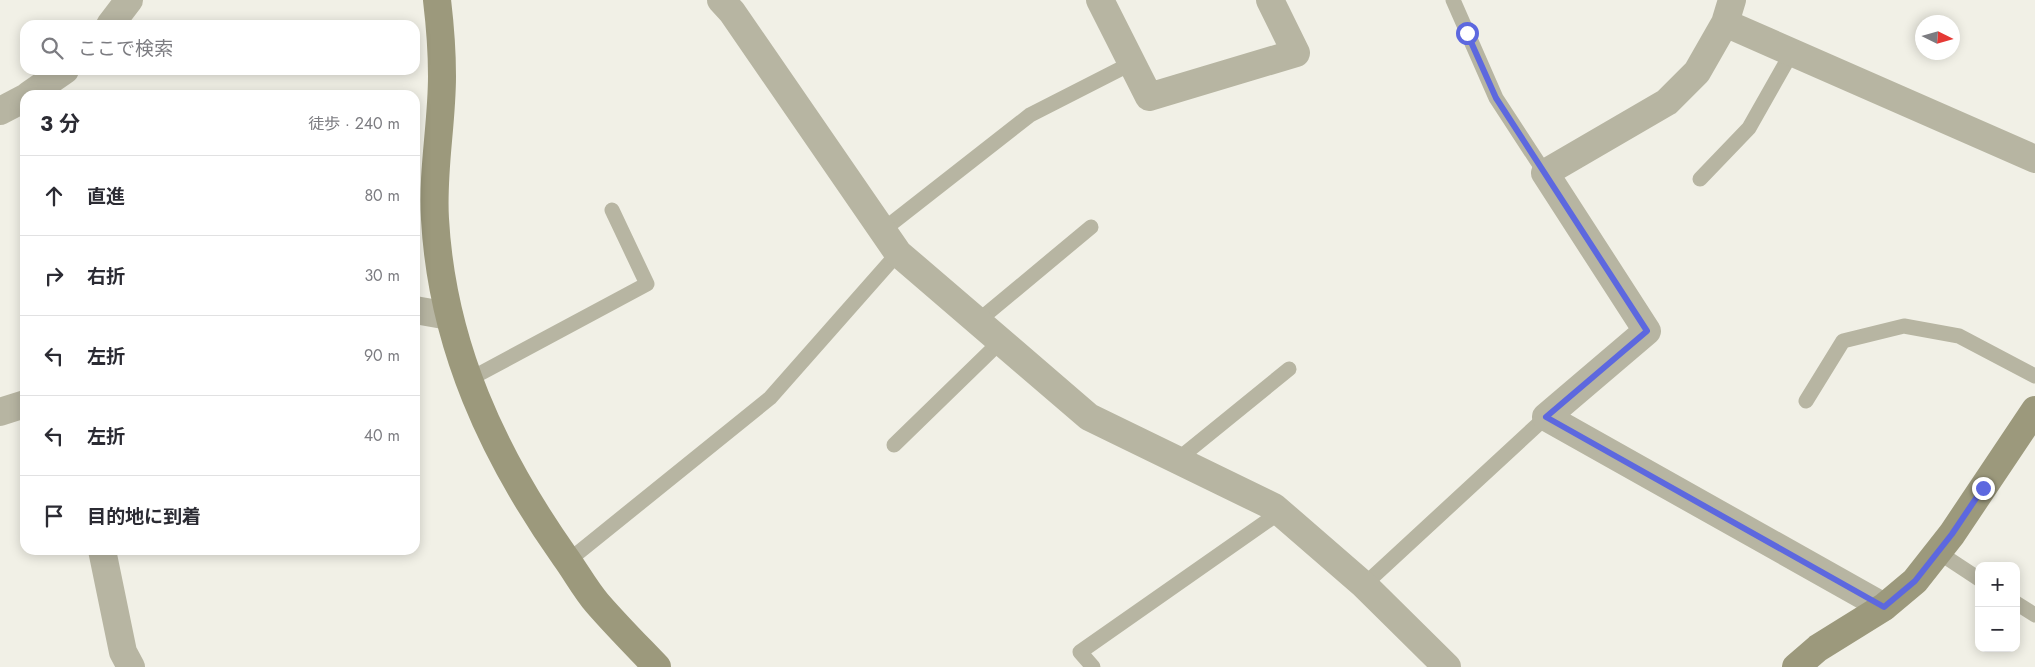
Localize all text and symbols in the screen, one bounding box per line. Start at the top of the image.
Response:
north arrow [1915,15,1960,60]
search box [20,20,420,75]
route start [1456,22,1479,45]
icon: search [38,34,66,62]
text: ここで検索 [78,35,173,62]
text: 3 分 [40,109,80,139]
text: 徒歩 · 240 m [308,112,400,135]
icon: ahead [40,182,68,210]
text: 直進 [87,183,125,210]
text: 80 m [364,184,400,207]
icon: right [40,262,68,290]
text: 右折 [87,263,125,290]
text: 30 m [364,264,400,287]
icon: left [40,342,68,370]
text: 左折 [87,343,125,370]
text: 90 m [364,344,400,367]
icon: left [40,422,68,450]
text: 左折 [87,423,125,450]
text: 40 m [364,424,400,447]
route end [1972,477,1995,500]
icon: arrive [40,502,68,530]
text: 目的地に到着 [87,503,201,530]
map controls [1975,562,2020,652]
button: + [1975,562,2020,607]
button: − [1975,607,2020,652]

